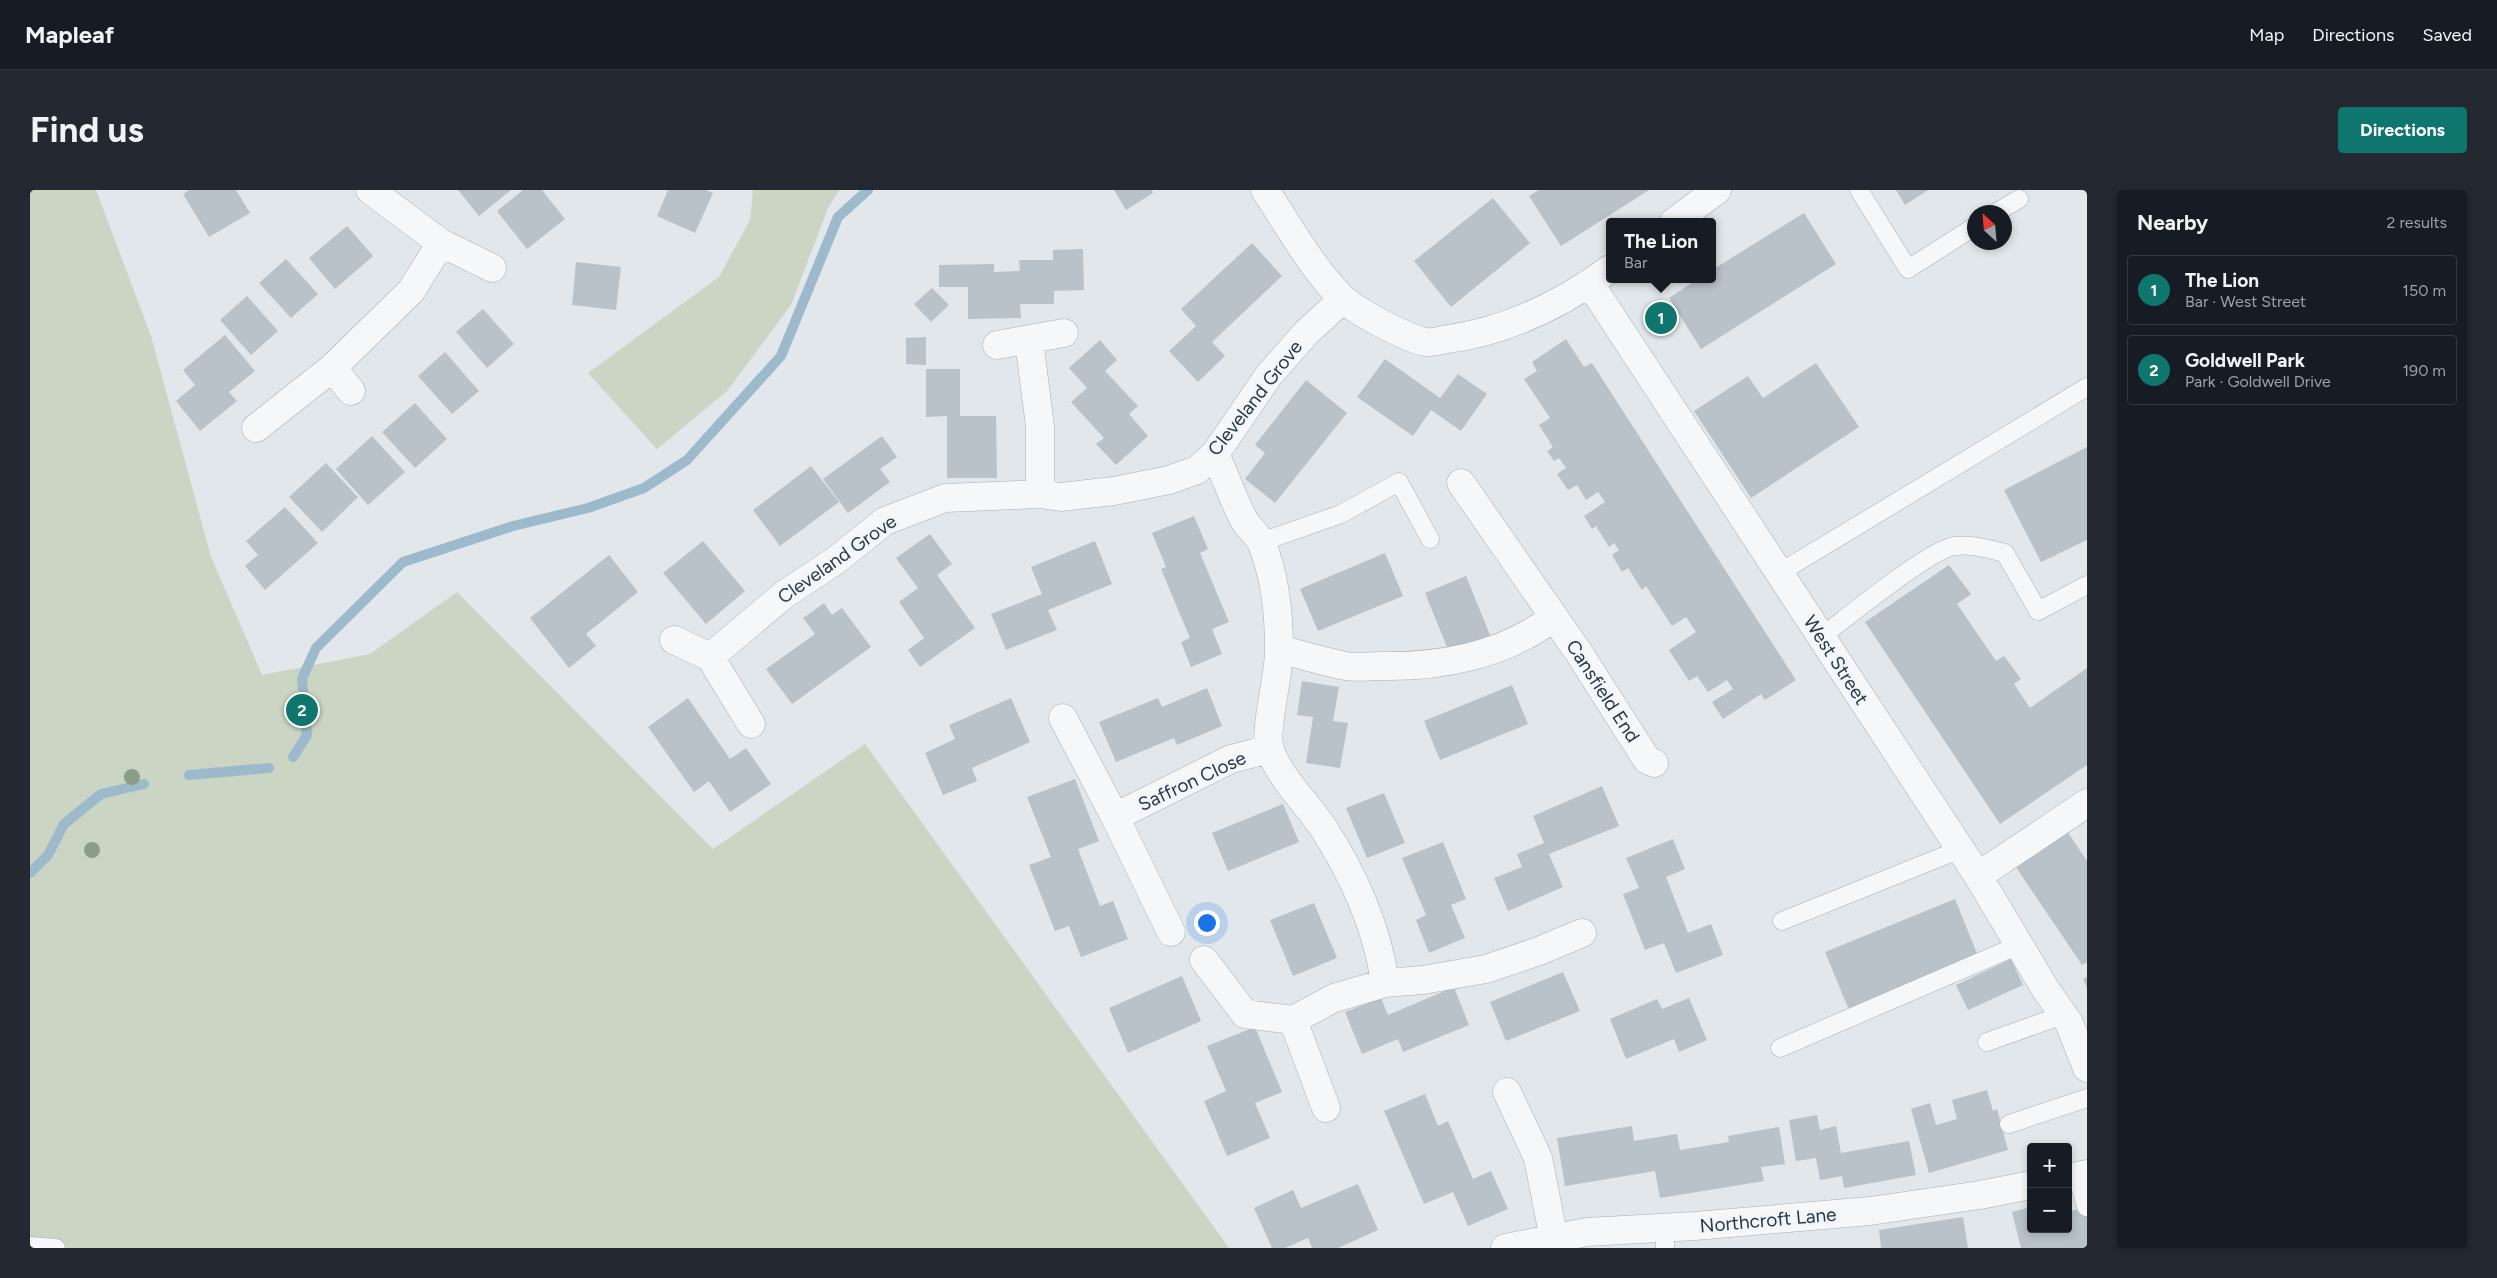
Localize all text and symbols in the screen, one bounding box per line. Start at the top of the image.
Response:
text: Mapleaf [25,20,114,49]
text: Map [2249,24,2284,46]
text: Directions [2312,24,2394,46]
text: Saved [2422,24,2472,46]
button: Directions [2338,107,2467,153]
text: Find us [30,109,144,151]
north arrow [1967,205,2012,250]
text: Nearby [2137,210,2208,235]
text: 2 results [2387,213,2447,232]
popup [1606,218,1716,283]
text: The Lion [1624,230,1698,253]
text: Bar [1624,253,1647,272]
text: The Lion [2185,269,2259,292]
text: 1 [2151,281,2157,300]
text: 150 m [2402,281,2446,300]
text: Bar · West Street [2185,292,2306,311]
pin: 1 [1645,299,1677,337]
street label: Cleveland Grove [1203,336,1307,460]
text: Goldwell Park [2185,349,2305,372]
text: 2 [2149,361,2159,380]
text: 190 m [2403,361,2446,380]
text: Park · Goldwell Drive [2185,372,2331,391]
street label: Cleveland Grove [773,509,901,609]
street label: West Street [1799,611,1873,709]
street label: Cansfield End [1561,635,1645,747]
pin: 2 [286,691,318,729]
street label: Saffron Close [1134,746,1250,816]
your location [1194,910,1220,936]
map controls [2027,1143,2072,1233]
button: + [2027,1143,2072,1188]
button: − [2027,1188,2072,1233]
street label: Northcroft Lane [1699,1203,1837,1237]

